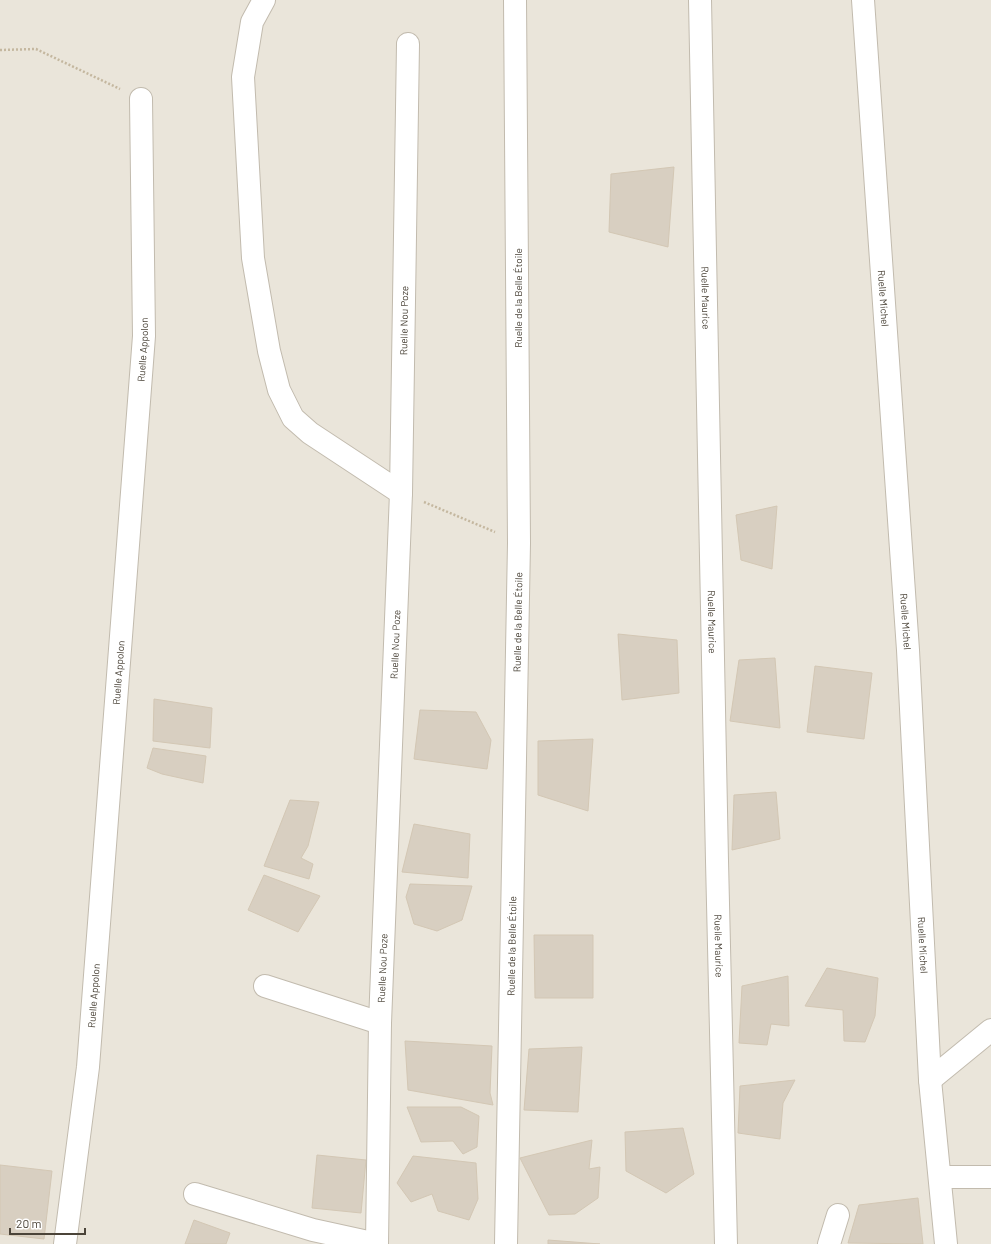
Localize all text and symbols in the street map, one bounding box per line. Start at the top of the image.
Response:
street label: Ruelle de la Belle Étoile [512,248,524,348]
street label: Ruelle Maurice [699,266,713,330]
street label: Ruelle Michel [876,270,892,327]
street label: Ruelle Nou Poze [397,286,410,355]
street label: Ruelle Appolon [135,317,150,382]
street label: Ruelle de la Belle Étoile [511,572,524,672]
street label: Ruelle Maurice [706,590,719,654]
street label: Ruelle Michel [898,593,914,650]
street label: Ruelle Nou Poze [388,609,402,679]
street label: Ruelle Appolon [110,640,127,705]
street label: Ruelle de la Belle Étoile [505,896,518,996]
street label: Ruelle Maurice [712,914,726,978]
street label: Ruelle Michel [916,916,931,974]
street label: Ruelle Nou Poze [375,933,390,1003]
street label: Ruelle Appolon [85,963,102,1028]
scale bar [10,1210,85,1236]
text: 20 m [16,1216,42,1230]

